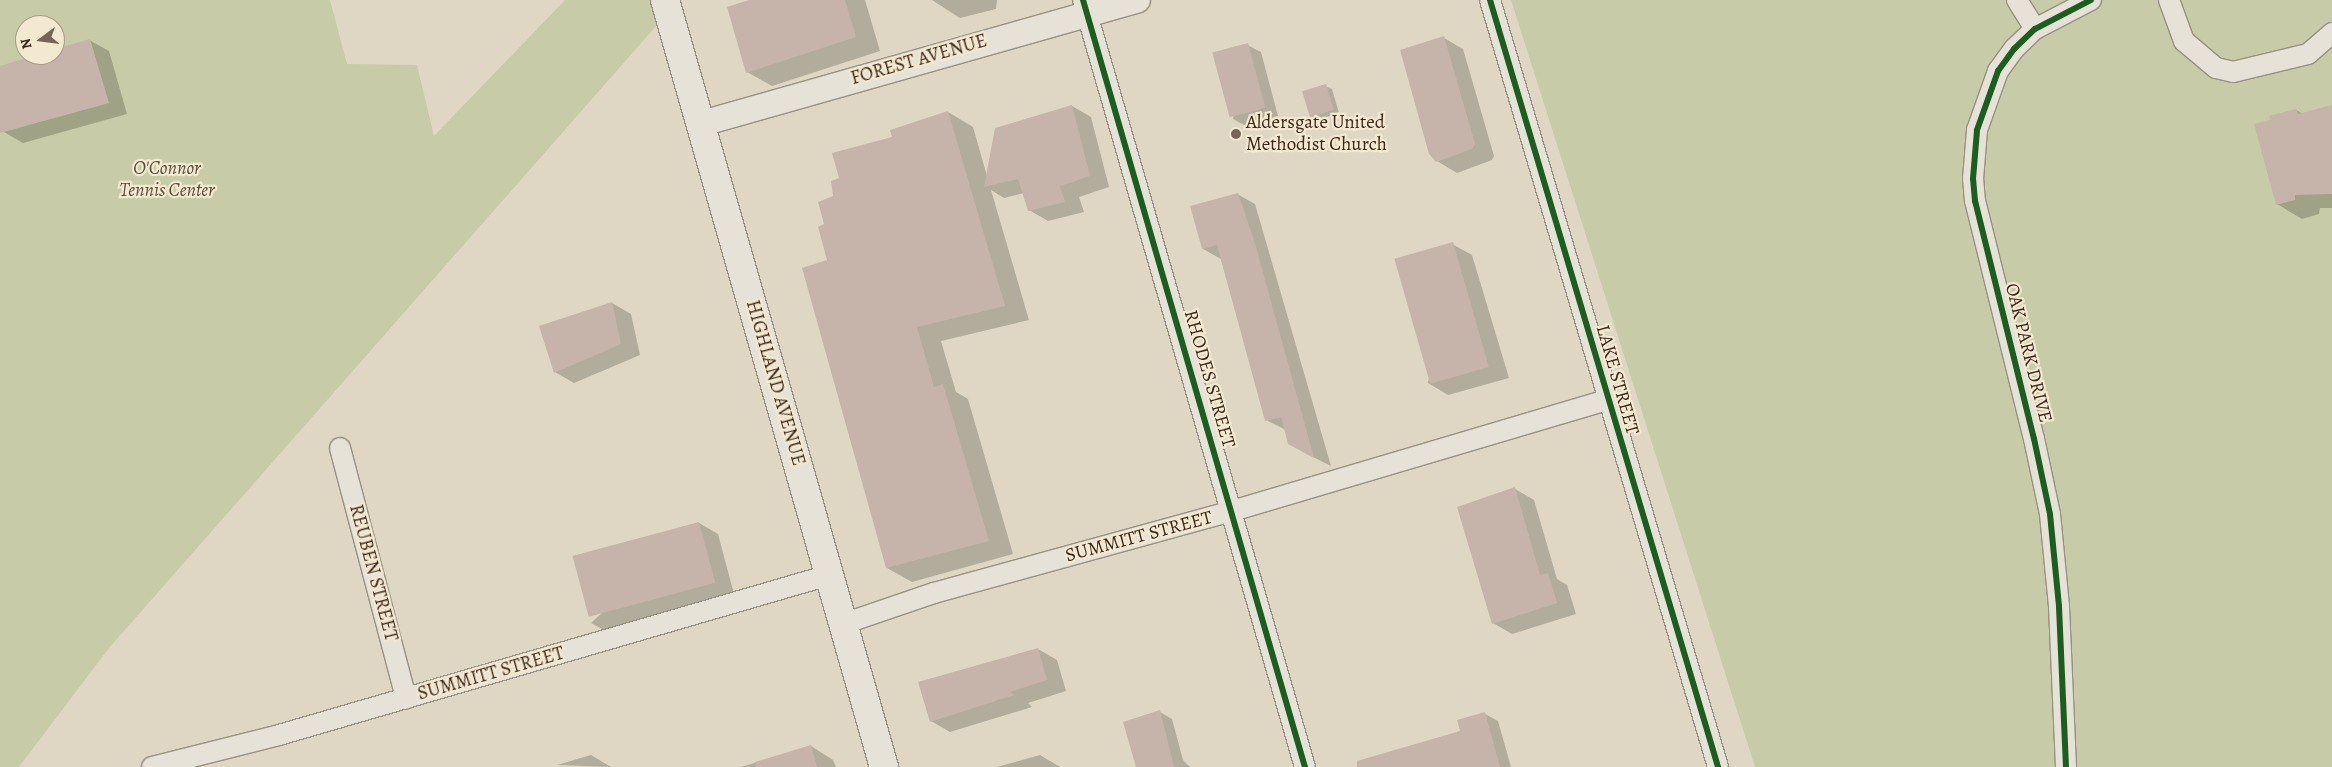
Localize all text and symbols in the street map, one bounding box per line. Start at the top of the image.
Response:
north arrow [15,15,65,65]
street label: FOREST AVENUE [848,30,990,90]
text: N [15,36,36,51]
place label: Aldersgate United Methodist Church [1246,112,1387,156]
marker: Aldersgate United Methodist Church [1230,128,1242,140]
park label: O'Connor Tennis Center [119,158,215,202]
street label: OAK PARK DRIVE [2000,281,2056,425]
street label: HIGHLAND AVENUE [740,298,810,468]
street label: RHODES STREET [1178,307,1240,451]
street label: LAKE STREET [1590,323,1644,437]
street label: REUBEN STREET [344,502,402,644]
street label: SUMMITT STREET [1063,506,1215,568]
street label: SUMMITT STREET [415,642,567,706]

